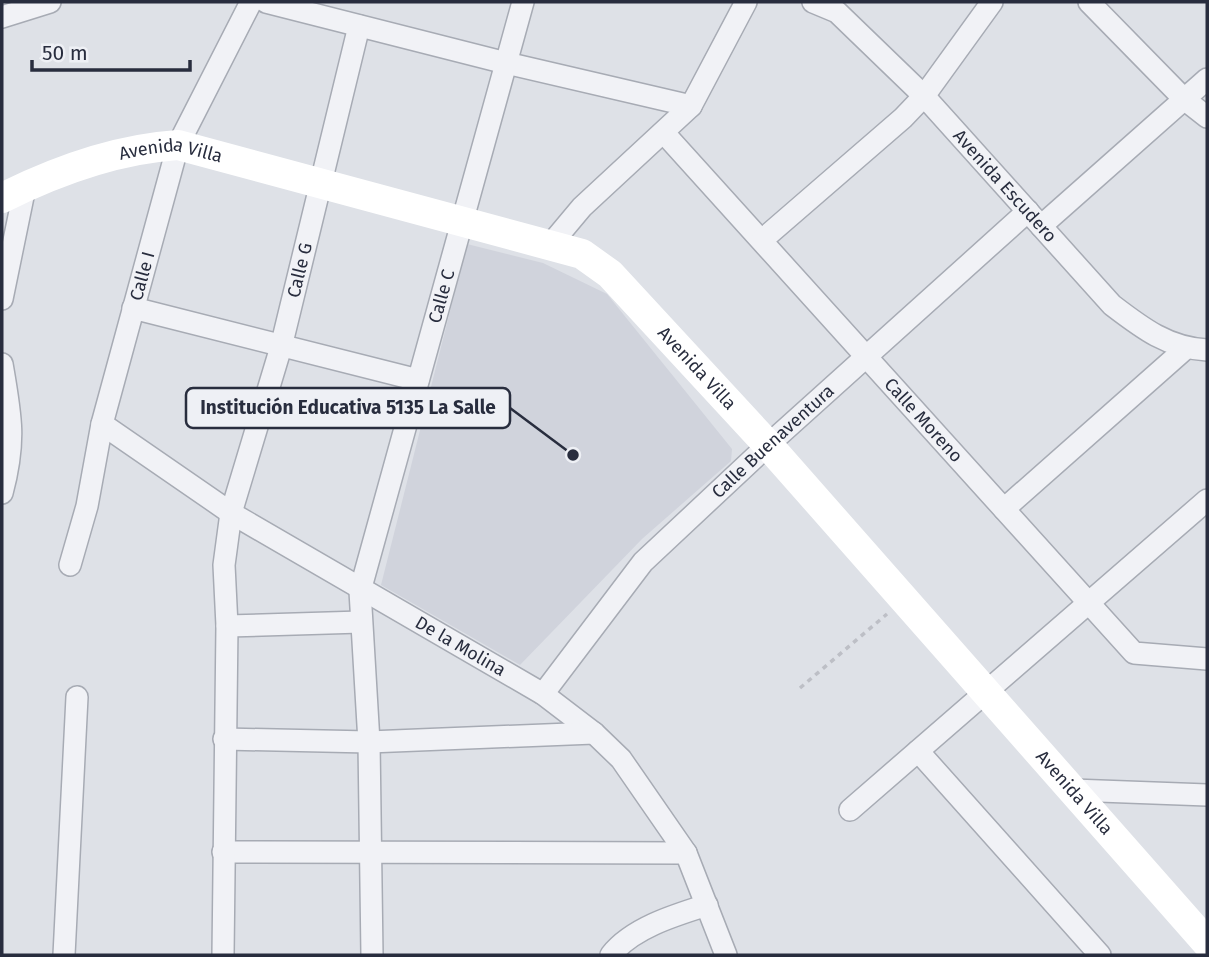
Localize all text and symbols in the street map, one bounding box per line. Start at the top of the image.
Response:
scale bar [32,28,189,72]
text: 50 m [42,40,88,66]
street label: Avenida Escudero [949,125,1061,247]
street label: Avenida Villa [117,133,225,168]
street label: Calle G [282,240,317,300]
street label: Calle I [125,249,159,303]
street label: Calle C [424,267,459,326]
street label: Avenida Villa [653,322,741,414]
street label: Calle Moreno [880,373,967,467]
street label: Calle Buenaventura [707,380,839,503]
callout: Institución Educativa 5135 La Salle [186,388,510,428]
text: Institución Educativa 5135 La Salle [200,396,496,419]
street label: De la Molina [411,611,510,681]
street label: Avenida Villa [1031,746,1117,839]

